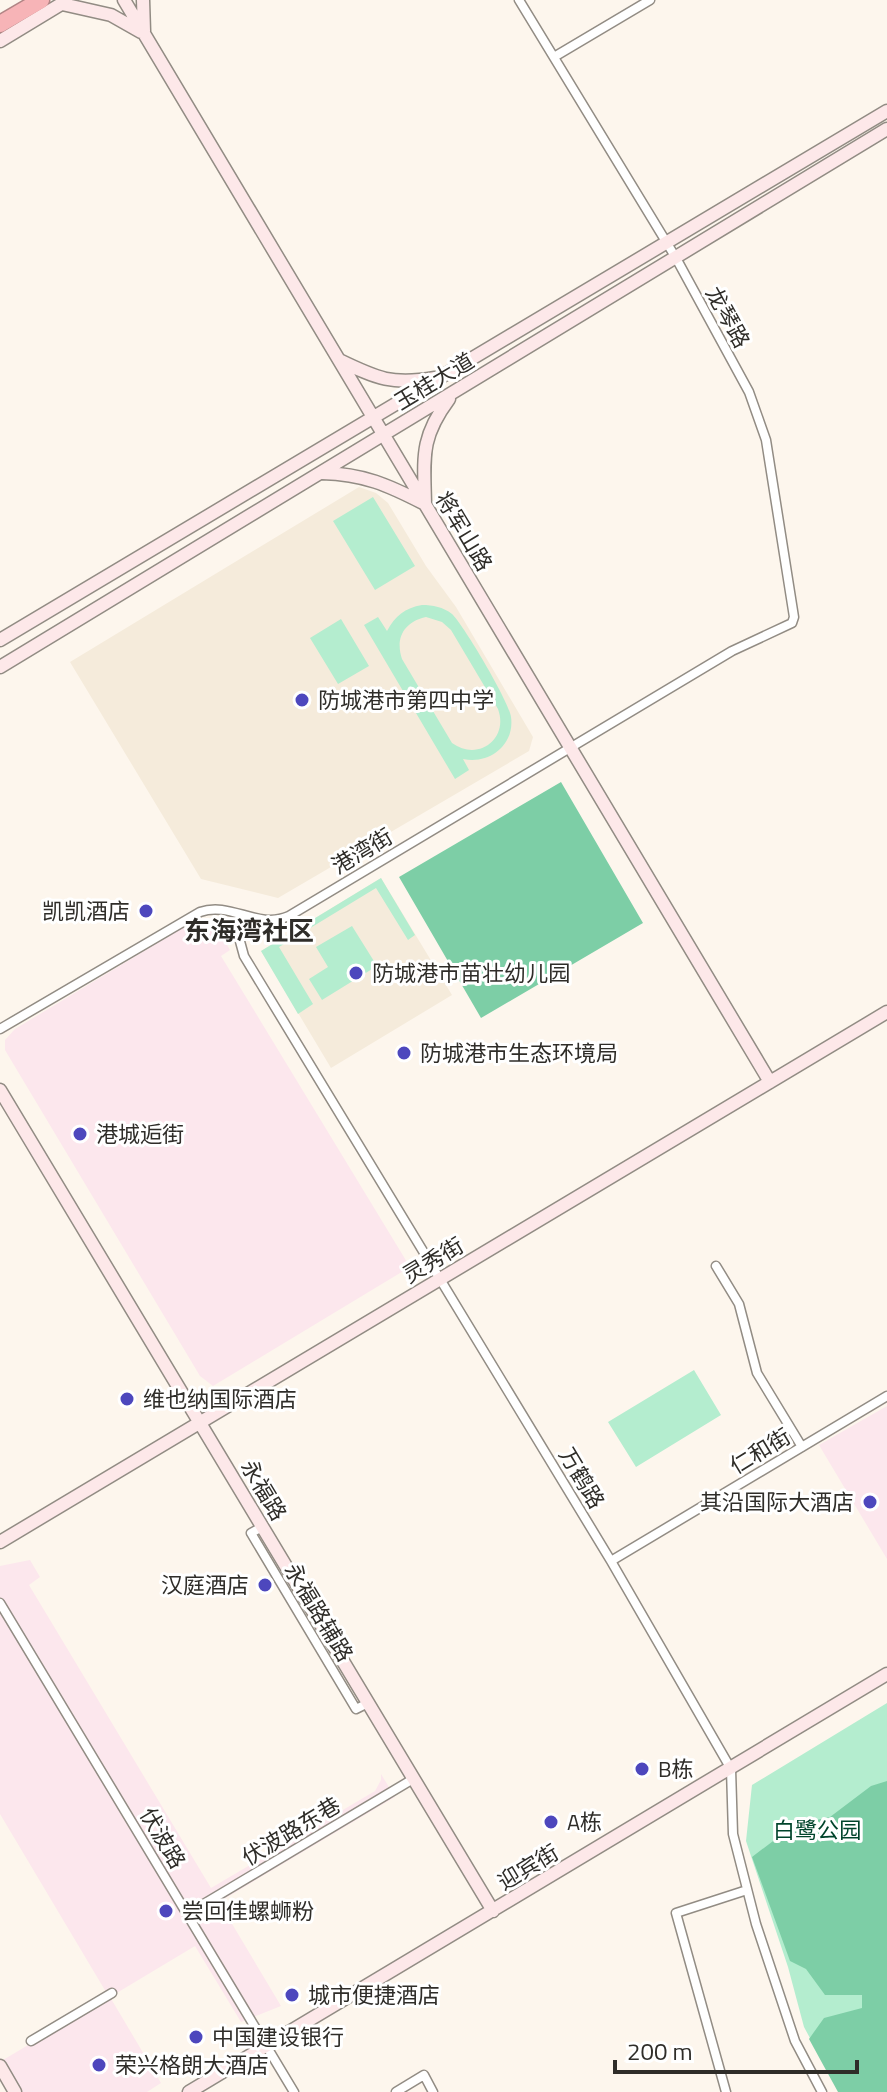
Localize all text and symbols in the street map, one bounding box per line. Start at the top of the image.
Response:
street label: 龙琴路 [697,280,759,354]
street label: 玉桂大道 [388,344,480,418]
street label: 将军山路 [427,485,501,577]
place label: 防城港市第四中学 [318,683,494,717]
marker: 防城港市第四中学 [293,691,311,709]
street label: 港湾街 [325,819,399,883]
place label: 凯凯酒店 [42,894,130,928]
marker: 凯凯酒店 [137,902,155,920]
district label: 东海湾社区 [184,911,314,950]
place label: 防城港市苗壮幼儿园 [372,956,570,990]
marker: 防城港市苗壮幼儿园 [347,964,365,982]
place label: 防城港市生态环境局 [420,1036,618,1070]
marker: 防城港市生态环境局 [395,1044,413,1062]
place label: 港城逅街 [96,1117,184,1151]
marker: 港城逅街 [71,1125,89,1143]
street label: 灵秀街 [396,1228,470,1292]
place label: 维也纳国际酒店 [143,1382,297,1416]
marker: 维也纳国际酒店 [118,1390,136,1408]
street label: 仁和街 [723,1419,797,1483]
street label: 万鹤路 [550,1441,614,1515]
street label: 永福路 [232,1453,296,1527]
place label: 其沿国际大酒店 [700,1485,854,1519]
marker: 其沿国际大酒店 [861,1493,879,1511]
street label: 永福路辅路 [276,1556,362,1668]
place label: 汉庭酒店 [161,1568,249,1602]
marker: 汉庭酒店 [256,1576,274,1594]
place label: B栋 [658,1752,694,1786]
marker: B栋 [633,1760,651,1778]
street label: 伏波路东巷 [235,1788,347,1874]
street label: 伏波路 [131,1801,195,1875]
place label: A栋 [567,1805,602,1839]
marker: A栋 [542,1813,560,1831]
park label: 白鹭公园 [773,1813,861,1847]
street label: 迎宾街 [491,1835,565,1899]
place label: 尝回佳螺蛳粉 [182,1894,314,1928]
marker: 尝回佳螺蛳粉 [157,1902,175,1920]
place label: 城市便捷酒店 [308,1978,440,2012]
marker: 城市便捷酒店 [283,1986,301,2004]
place label: 中国建设银行 [212,2020,344,2054]
scale bar [615,2024,857,2074]
marker: 中国建设银行 [187,2028,205,2046]
text: 200 m [627,2033,693,2069]
place label: 荣兴格朗大酒店 [115,2048,269,2082]
marker: 荣兴格朗大酒店 [90,2056,108,2074]

